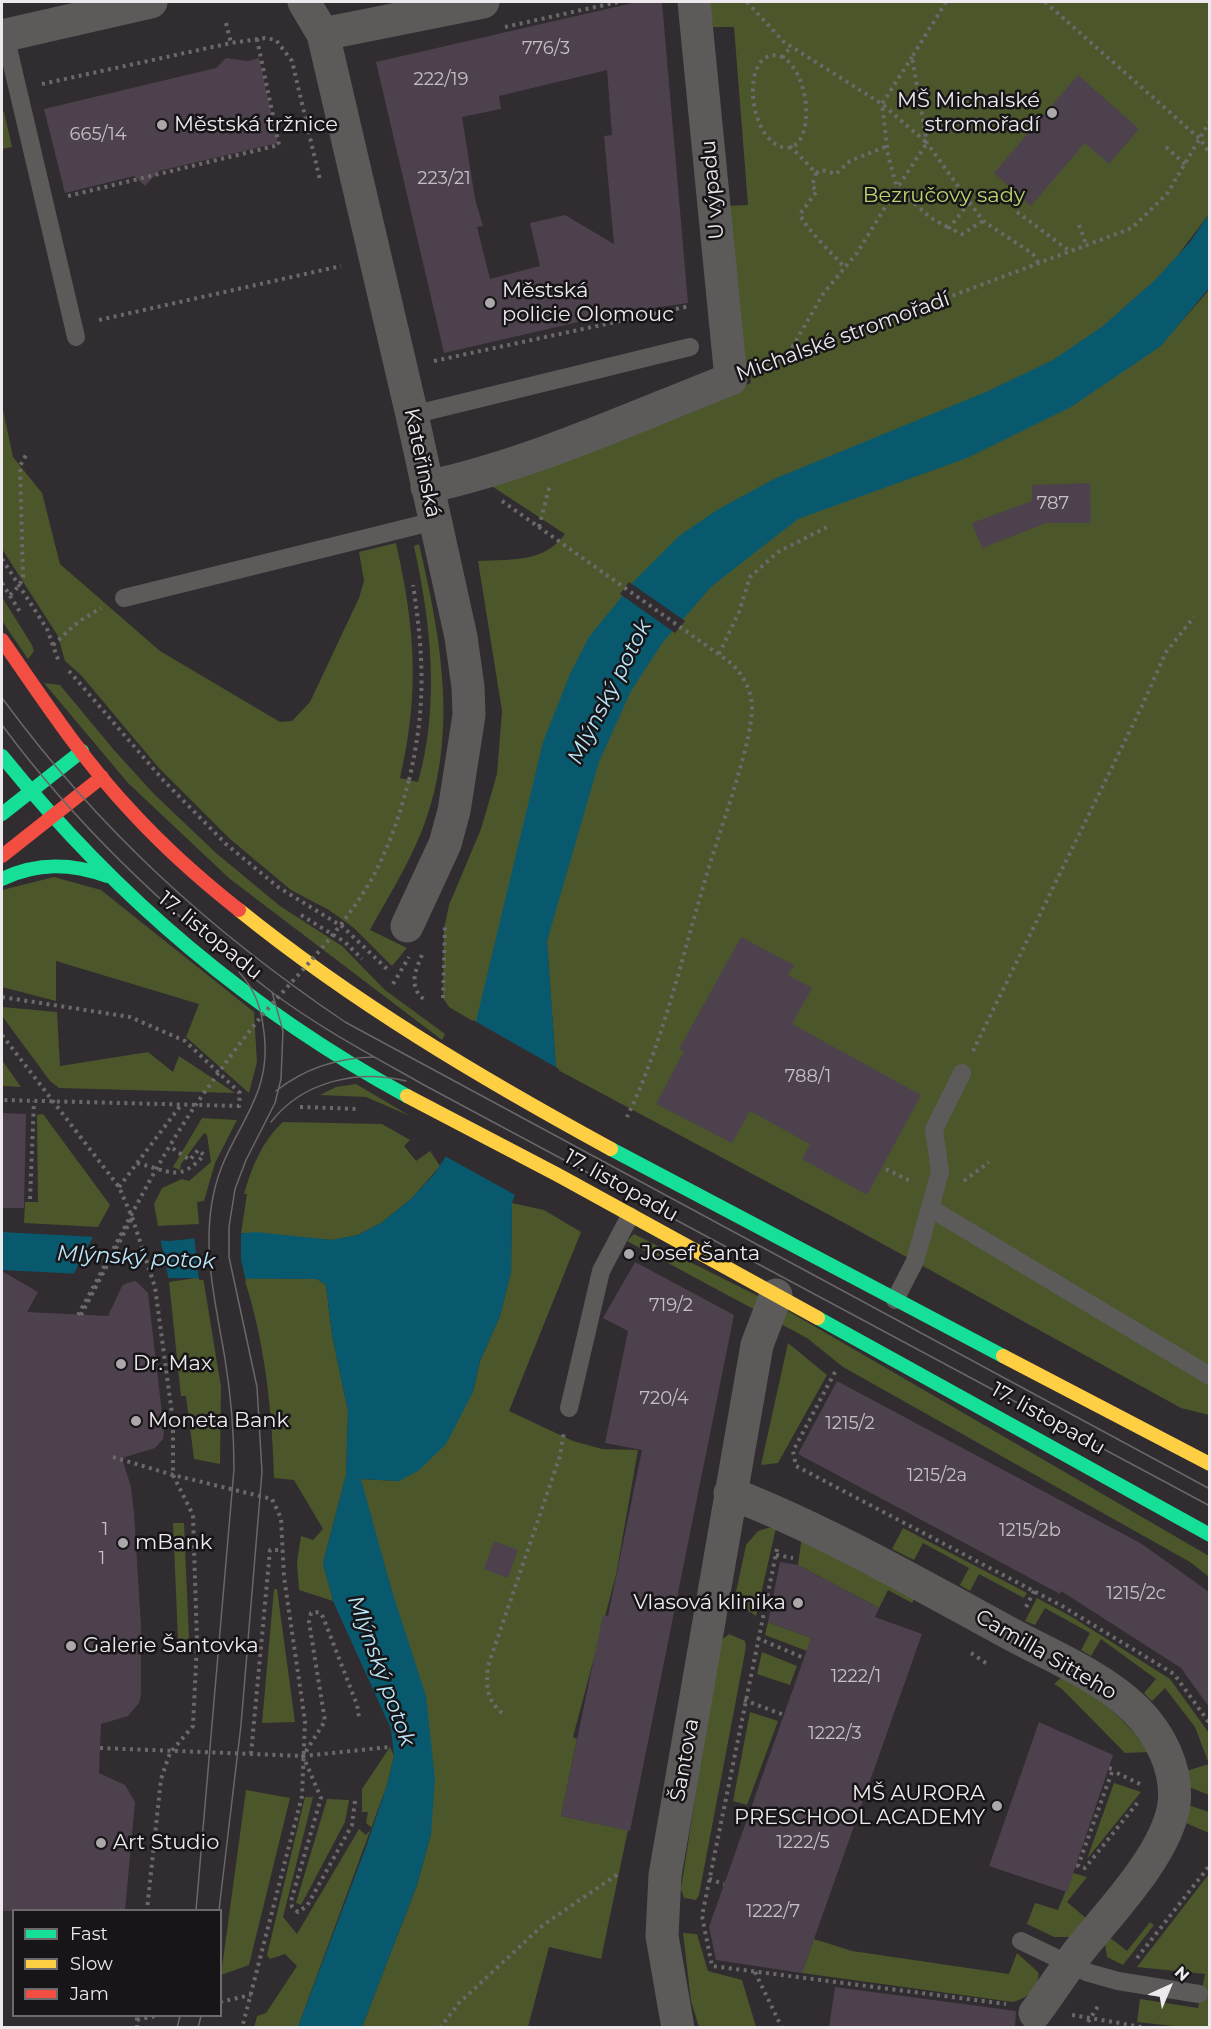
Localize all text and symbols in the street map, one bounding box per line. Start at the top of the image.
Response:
house number: 776/3 [522,38,570,60]
house number: 222/19 [414,69,468,91]
place label: MŠ Michalské stromořadí [897,88,1040,138]
marker: MŠ Michalské stromořadí [1045,106,1059,120]
place label: Městská tržnice [174,112,338,138]
marker: Městská tržnice [155,118,169,132]
house number: 665/14 [69,124,127,146]
street label: U výpadu [696,139,730,241]
house number: 223/21 [417,168,471,190]
park label: Bezručovy sady [863,183,1025,209]
place label: Městská policie Olomouc [502,278,674,328]
street label: Michalské stromořadí [733,287,953,387]
marker: Městská policie Olomouc [483,296,497,310]
street label: Kateřinská [398,406,446,520]
house number: 787 [1037,493,1069,515]
water label: Mlýnský potok [562,615,658,769]
street label: 17. listopadu [153,886,267,986]
house number: 788/1 [785,1066,831,1088]
street label: 17. listopadu [560,1144,682,1228]
water label: Mlýnský potok [56,1241,216,1275]
place label: Josef Šanta [641,1241,760,1267]
marker: Josef Šanta [622,1247,636,1261]
house number: 719/2 [649,1295,693,1317]
place label: Dr. Max [133,1351,212,1377]
marker: Dr. Max [114,1357,128,1371]
street label: 17. listopadu [987,1377,1109,1461]
house number: 720/4 [639,1388,689,1410]
place label: Moneta Bank [148,1408,289,1434]
house number: 1215/2 [825,1413,875,1435]
marker: Moneta Bank [129,1414,143,1428]
house number: 1215/2a [907,1465,967,1487]
house number: 1 [102,1519,108,1541]
house number: 1215/2b [999,1520,1061,1542]
place label: mBank [135,1530,212,1556]
marker: mBank [116,1536,130,1550]
house number: 1 [99,1548,105,1570]
house number: 1215/2c [1106,1583,1166,1605]
place label: Vlasová klinika [633,1590,786,1616]
water label: Mlýnský potok [341,1592,421,1750]
marker: Vlasová klinika [791,1596,805,1610]
street label: Camilla Sitteho [971,1604,1121,1706]
place label: Galerie Šantovka [83,1633,259,1659]
marker: Galerie Šantovka [64,1639,78,1653]
house number: 1222/1 [831,1666,881,1688]
street label: Šantova [665,1717,705,1803]
house number: 1222/3 [808,1723,862,1745]
place label: MŠ AURORA PRESCHOOL ACADEMY [734,1781,985,1831]
marker: MŠ AURORA PRESCHOOL ACADEMY [990,1799,1004,1813]
place label: Art Studio [113,1830,219,1856]
house number: 1222/5 [776,1832,830,1854]
marker: Art Studio [94,1836,108,1850]
house number: 1222/7 [746,1901,800,1923]
legend [12,1909,222,2017]
text: Fast [70,1923,108,1945]
text: Slow [70,1953,113,1975]
north arrow [1139,1957,1199,2017]
text: N [1171,1962,1193,1985]
text: Jam [70,1983,109,2005]

